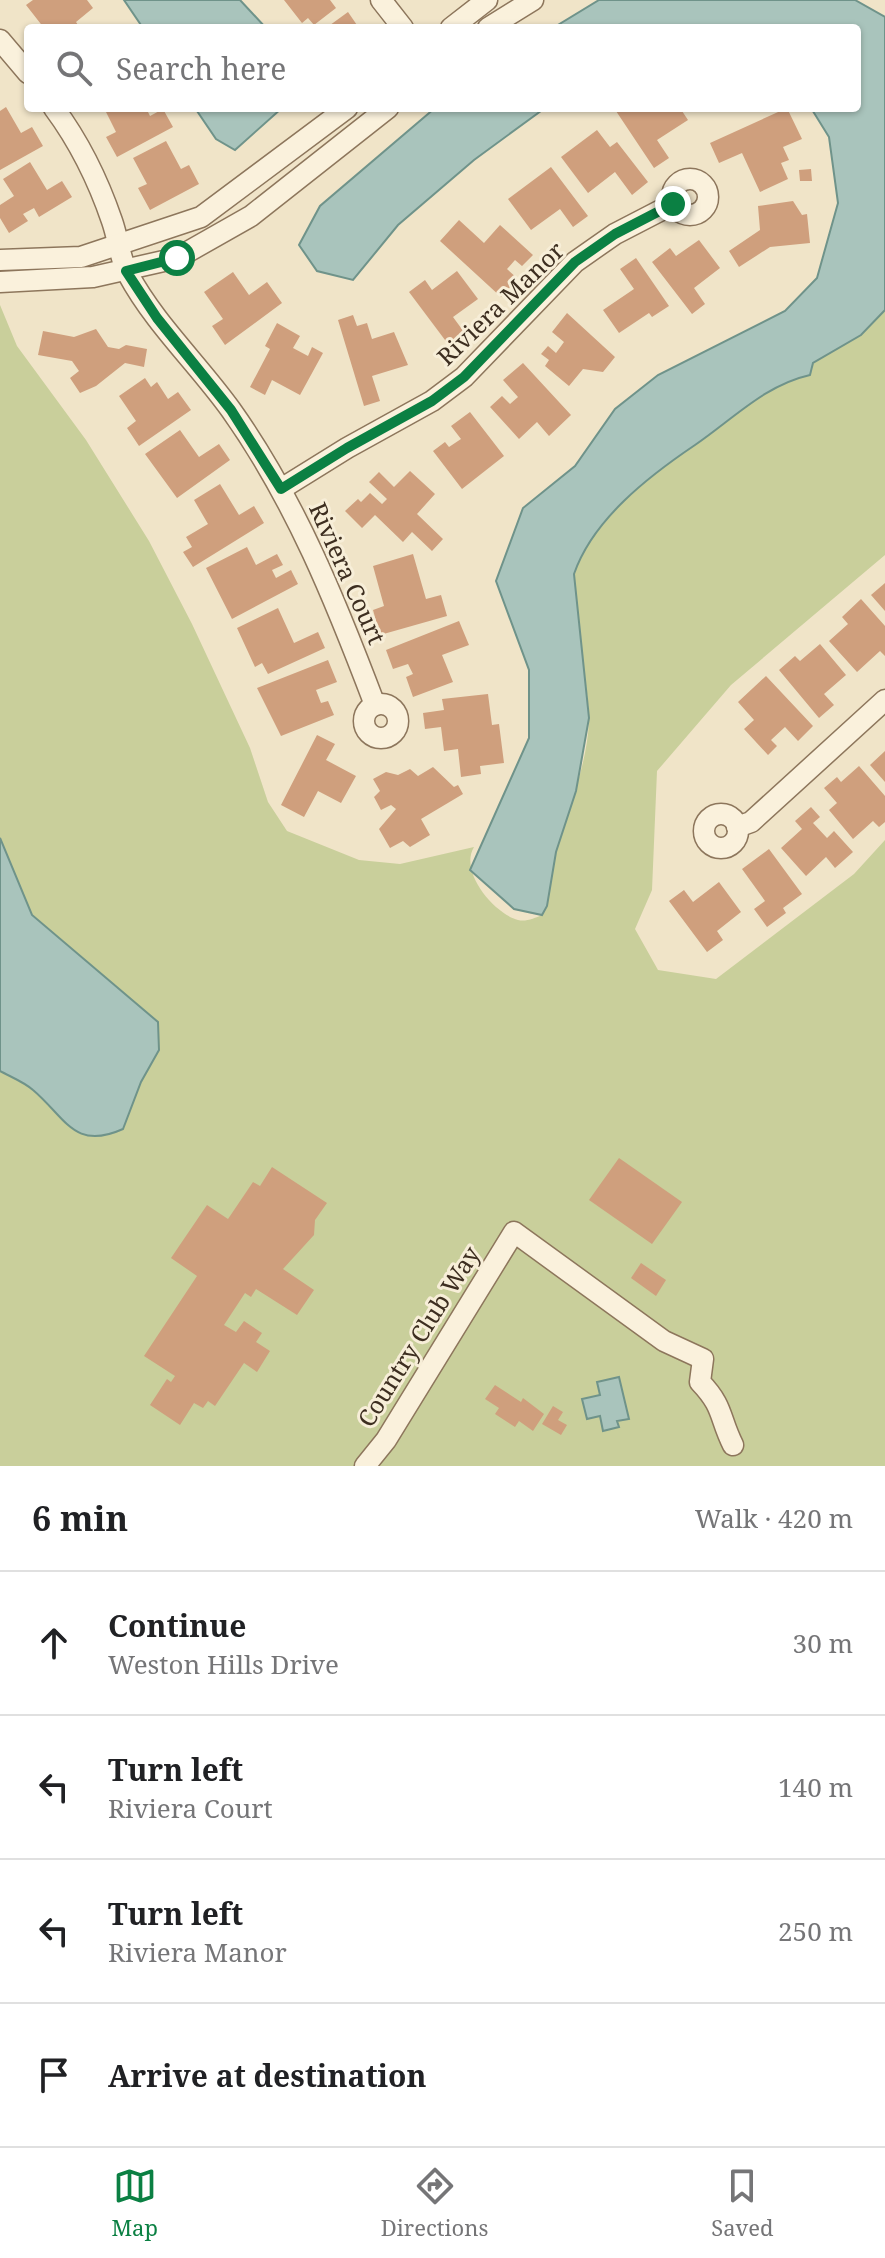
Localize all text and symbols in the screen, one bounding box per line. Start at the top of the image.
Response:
search box [24,24,861,112]
icon: search [52,46,96,90]
text: Search here [116,48,286,89]
route end [655,186,691,222]
street label: Riviera Manor [429,234,571,372]
route start [159,240,195,276]
street label: Riviera Court [302,497,394,649]
street label: Country Club Way [349,1239,487,1433]
text: 6 min [32,1495,128,1541]
text: Walk · 420 m [695,1500,853,1536]
text: Continue [108,1605,246,1646]
icon: ahead [32,1621,76,1665]
text: 30 m [793,1625,853,1661]
text: Weston Hills Drive [108,1646,339,1682]
text: Turn left [108,1749,243,1790]
icon: left [32,1765,76,1809]
text: 140 m [778,1769,853,1805]
text: Riviera Court [108,1790,273,1826]
text: Turn left [108,1893,243,1934]
icon: left [32,1909,76,1953]
text: 250 m [778,1913,853,1949]
text: Riviera Manor [108,1934,287,1970]
icon: arrive [32,2053,76,2097]
text: Arrive at destination [108,2055,427,2096]
tab: Map [111,2164,158,2242]
tab: Directions [381,2164,488,2242]
tab: Saved [711,2164,774,2242]

